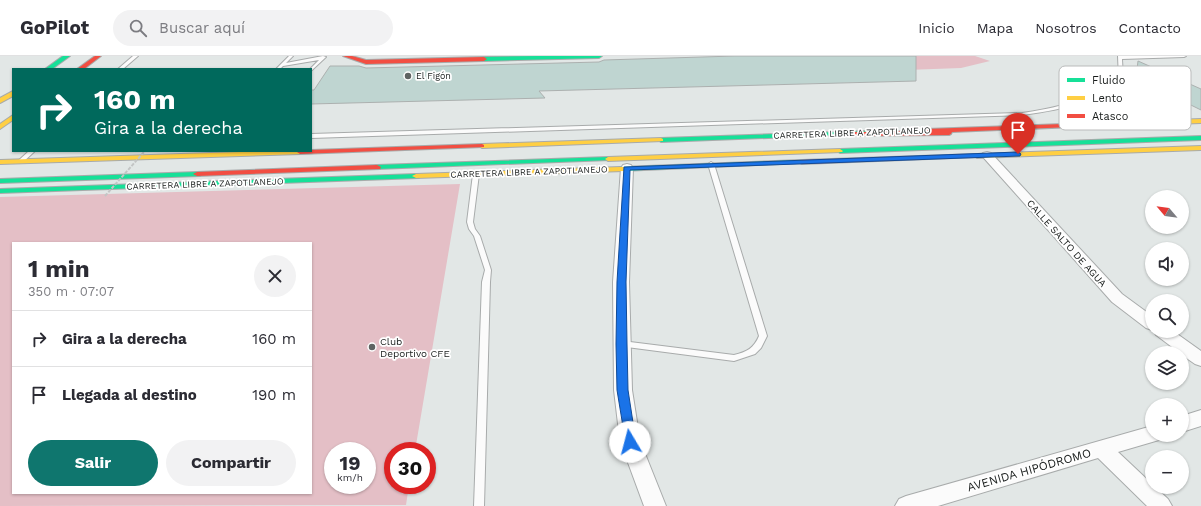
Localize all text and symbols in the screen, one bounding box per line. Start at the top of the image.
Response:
search box [113,10,393,46]
text: GoPilot [20,16,89,39]
icon: search [127,17,149,39]
text: Buscar aquí [159,19,245,37]
text: Inicio [918,20,955,36]
text: Mapa [977,20,1013,36]
text: Nosotros [1035,20,1097,36]
text: Contacto [1119,20,1181,36]
legend [1059,66,1191,130]
marker: El Figón [403,71,413,81]
place label: El Figón [416,71,451,81]
text: Fluido [1092,74,1125,87]
text: 160 m [94,83,176,116]
icon: right [28,84,80,136]
text: Lento [1092,92,1123,105]
text: Atasco [1092,110,1128,123]
pin [1001,113,1035,154]
text: Gira a la derecha [94,117,243,138]
icon: arrive [1007,119,1029,141]
street label: CARRETERA LIBRE A ZAPOTLANEJO [773,125,931,141]
street label: CARRETERA LIBRE A ZAPOTLANEJO [450,164,608,180]
street label: CARRETERA LIBRE A ZAPOTLANEJO [126,176,284,192]
north arrow [1145,190,1189,234]
map controls [1145,190,1189,494]
street label: CALLE SALTO DE AGUA [1025,198,1109,289]
button: sound [1145,242,1189,286]
text: 1 min [28,255,90,283]
button: close [254,255,296,297]
text: 350 m · 07:07 [28,284,114,299]
button: search [1145,294,1189,338]
icon: right [28,328,50,350]
text: Gira a la derecha [62,330,187,348]
text: 160 m [252,330,296,348]
place label: Club Deportivo CFE [380,336,450,359]
marker: Club Deportivo CFE [367,342,377,352]
button: layers [1145,346,1189,390]
icon: arrive [28,384,50,406]
text: Llegada al destino [62,386,197,404]
text: 190 m [252,386,296,404]
button: + [1145,398,1189,442]
position arrow [609,421,651,463]
button: Salir [28,440,158,486]
button: Compartir [166,440,296,486]
speed limit sign: 30 [384,442,436,494]
street label: AVENIDA HIPÓDROMO [965,446,1093,494]
button: − [1145,450,1189,494]
text: 19 [340,451,360,475]
text: km/h [337,472,363,483]

